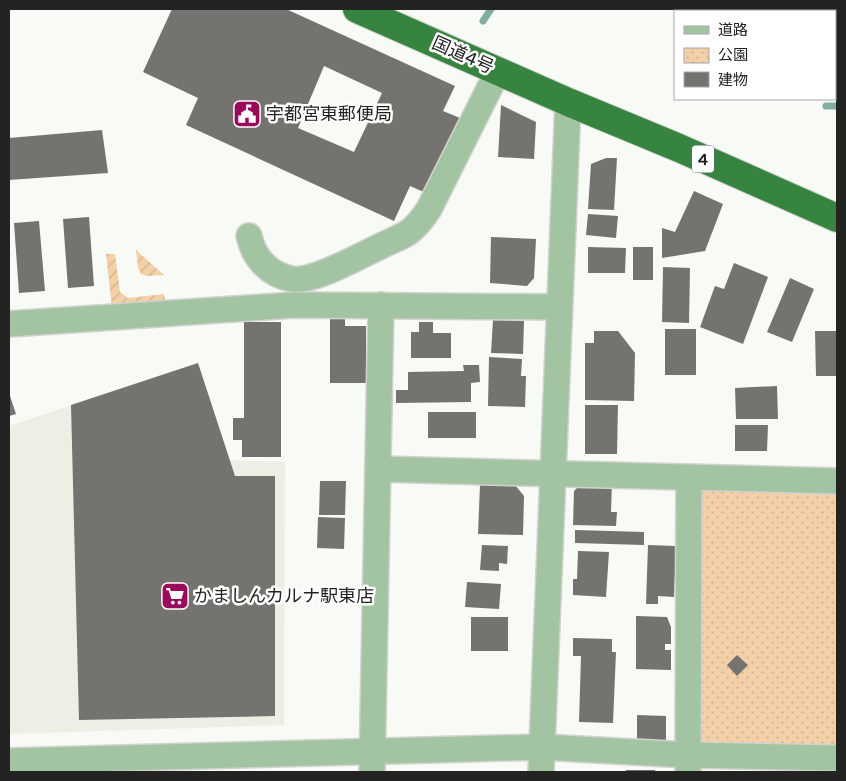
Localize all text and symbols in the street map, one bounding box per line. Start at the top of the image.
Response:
legend [674,10,836,100]
text: 道路 [718,21,748,39]
street label: 国道4号 [429,32,497,78]
text: 公園 [718,46,748,64]
text: 建物 [718,71,748,89]
public building icon: 宇都宮東郵便局 [232,99,262,129]
place label: 宇都宮東郵便局 [266,103,392,125]
road number: 4 [692,146,714,172]
supermarket icon: かましんカルナ駅東店 [160,581,190,611]
place label: かましんカルナ駅東店 [194,585,374,607]

